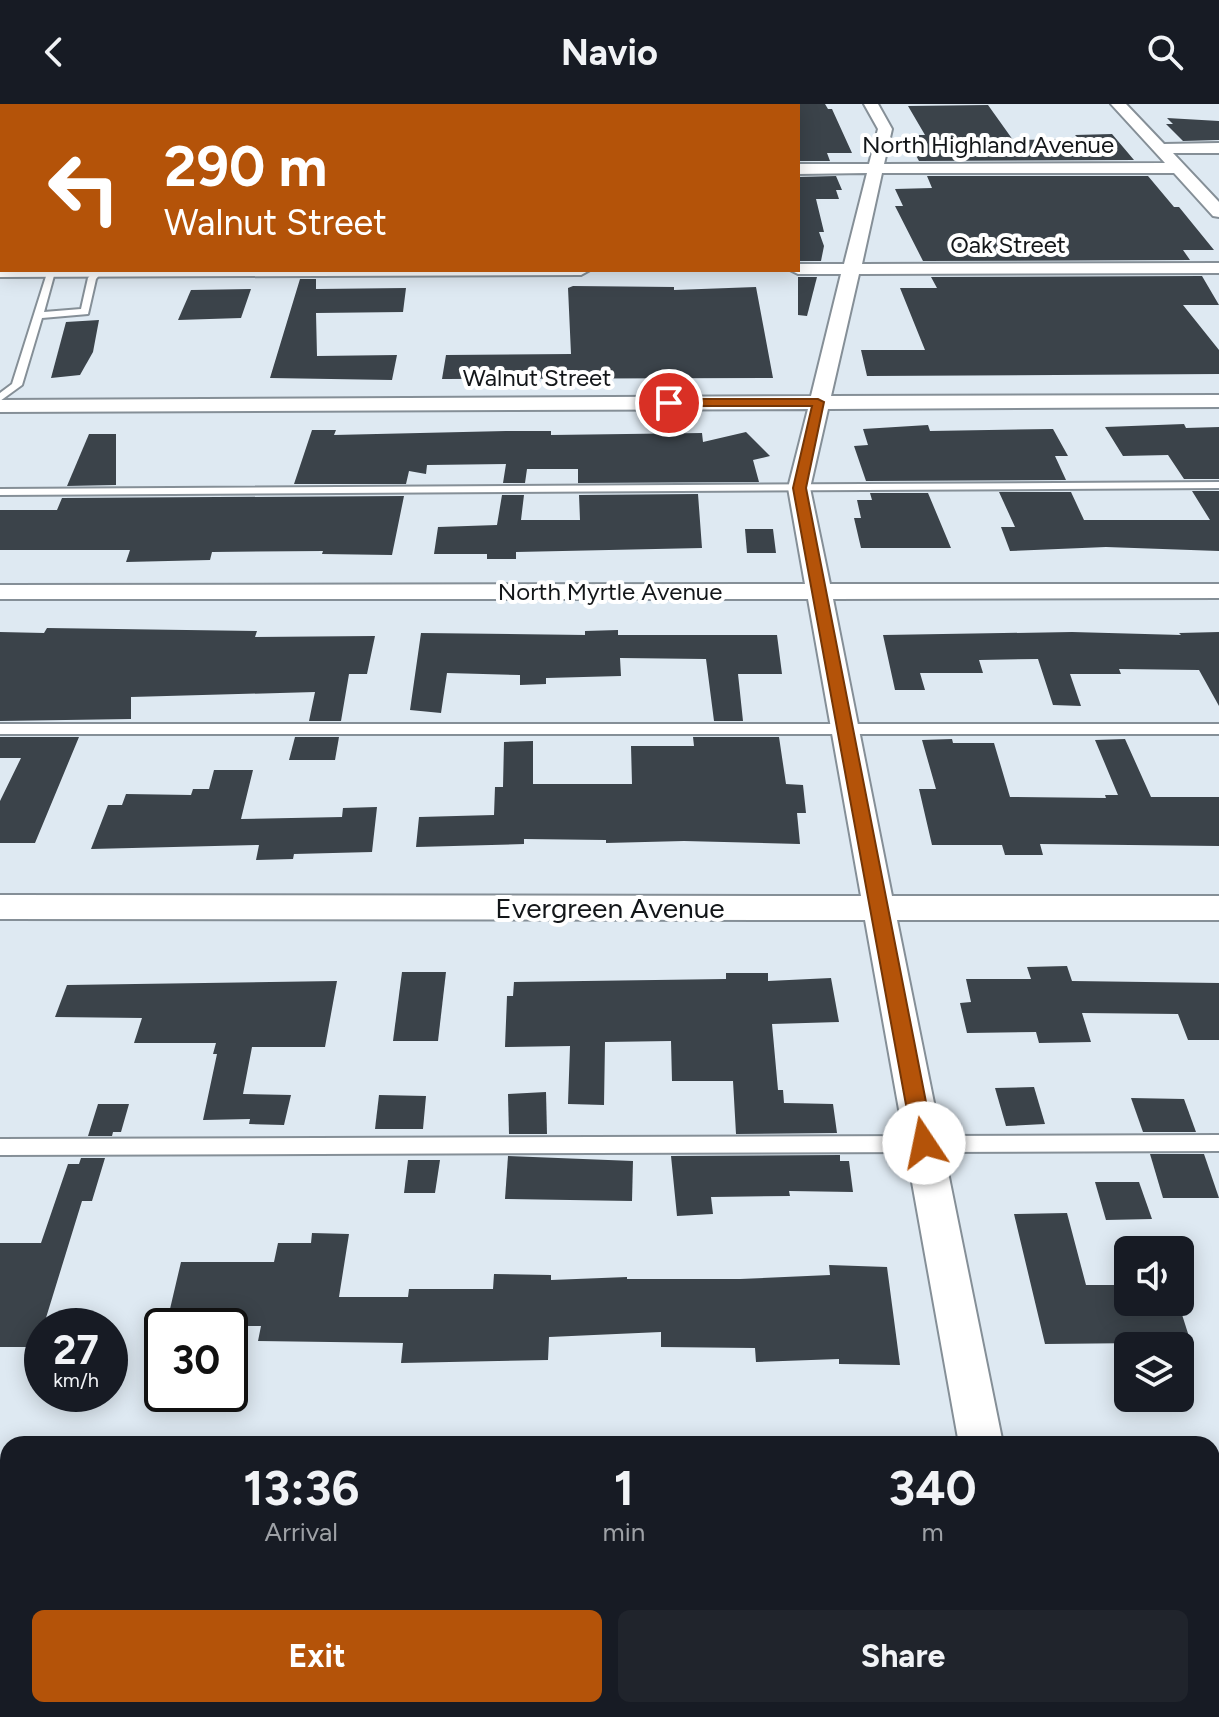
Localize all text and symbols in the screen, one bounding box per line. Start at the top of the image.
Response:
icon: back [32,30,76,74]
icon: search [1143,30,1187,74]
text: Navio [561,31,658,74]
street label: North Highland Avenue [862,130,1114,159]
text: 290 m [164,133,327,200]
icon: left [32,136,136,240]
text: Walnut Street [164,201,387,244]
street label: Oak Street [950,230,1066,259]
street label: Walnut Street [463,363,611,392]
pin [635,369,703,437]
icon: arrive [647,381,691,425]
street label: North Myrtle Avenue [498,577,722,606]
street label: Evergreen Avenue [495,891,725,925]
position arrow [882,1101,966,1185]
map controls [1114,1236,1194,1412]
button: sound [1114,1236,1194,1316]
speed limit sign: 30 [144,1308,248,1412]
text: 27 [53,1326,99,1374]
button: layers [1114,1332,1194,1412]
text: km/h [53,1368,99,1392]
text: 13:36 [243,1459,359,1517]
text: 1 [614,1459,634,1517]
text: 340 [888,1459,977,1517]
text: Arrival [265,1516,338,1548]
text: min [603,1516,645,1548]
text: m [922,1516,944,1548]
button: Exit [32,1610,602,1702]
button: Share [618,1610,1188,1702]

